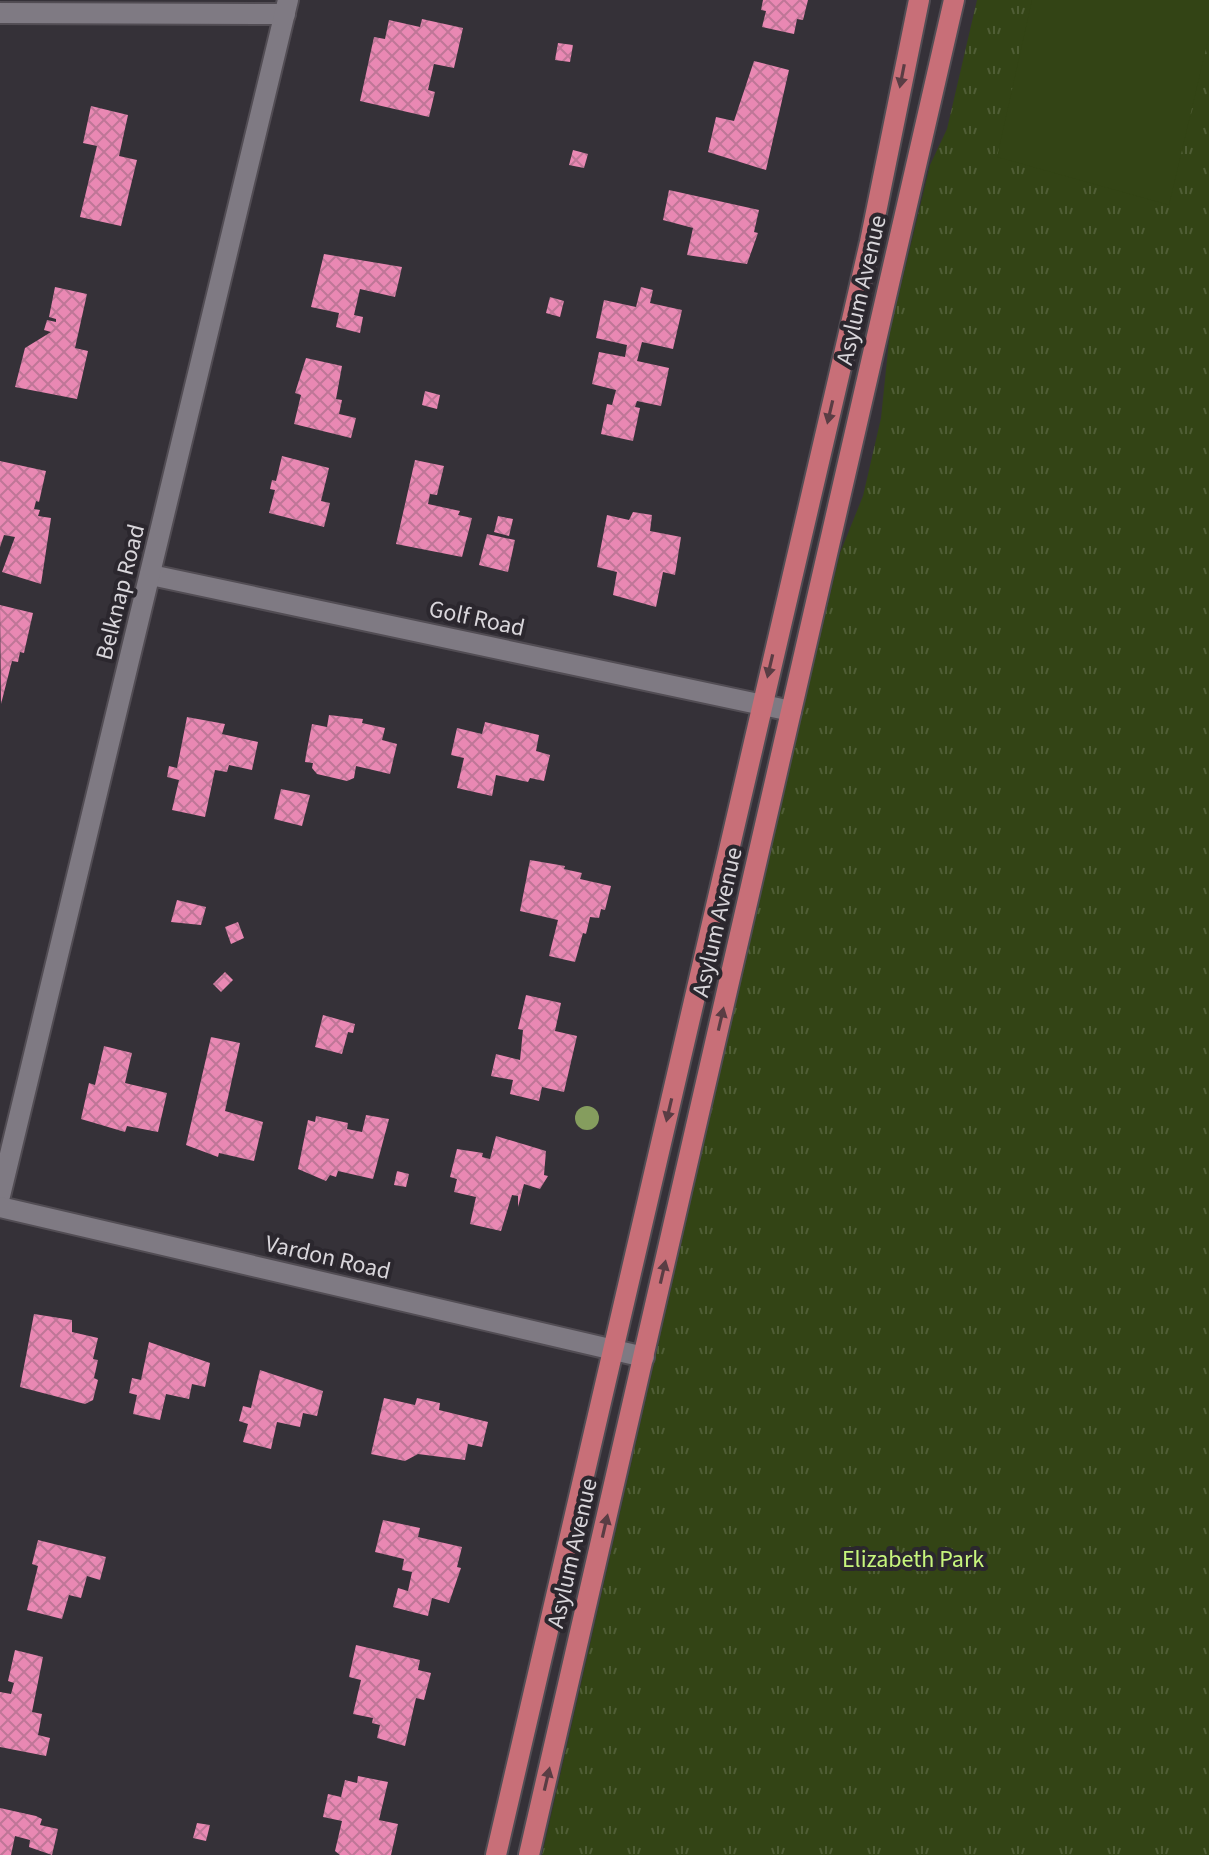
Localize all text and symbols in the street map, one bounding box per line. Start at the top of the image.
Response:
one-way arrow [895,64,907,89]
street label: Asylum Avenue [827,212,896,368]
one-way arrow [823,400,836,425]
street label: Belknap Road [87,521,154,664]
street label: Golf Road [426,591,528,646]
one-way arrow [763,653,776,678]
street label: Asylum Avenue [683,844,752,1000]
one-way arrow [715,1006,728,1031]
one-way arrow [662,1098,675,1123]
street label: Vardon Road [262,1226,394,1289]
one-way arrow [658,1260,670,1285]
street label: Asylum Avenue [538,1475,607,1631]
one-way arrow [599,1513,612,1538]
park label: Elizabeth Park [842,1542,984,1577]
one-way arrow [541,1766,554,1791]

